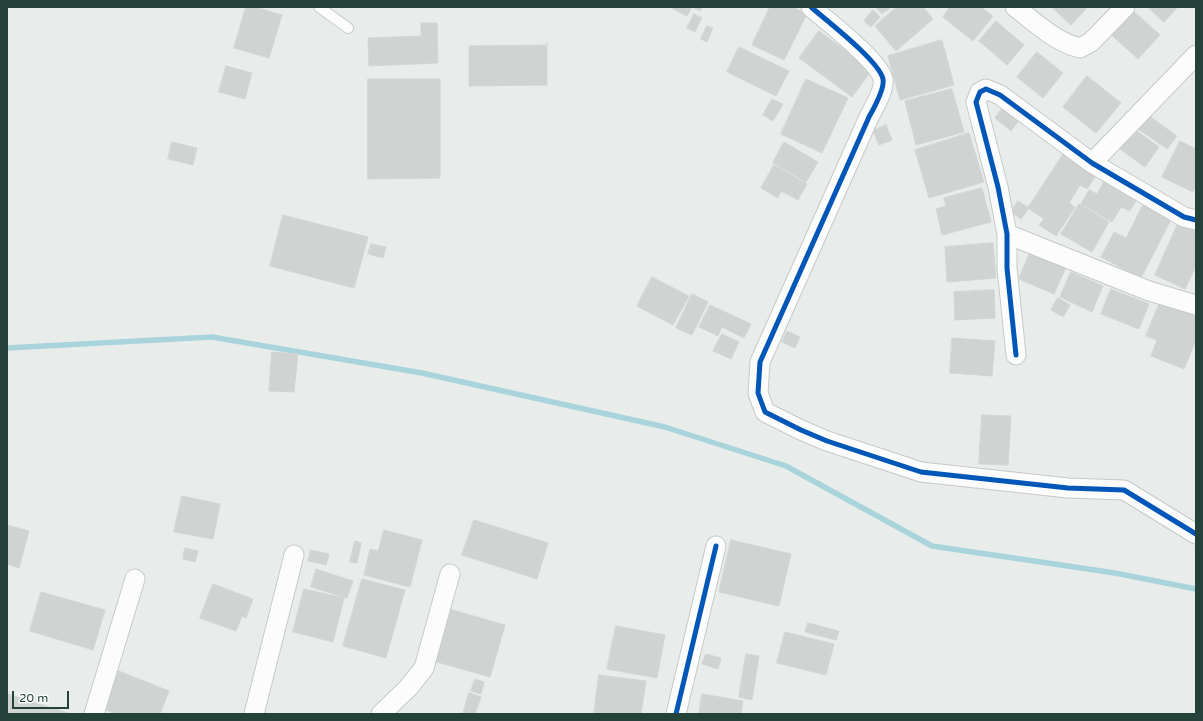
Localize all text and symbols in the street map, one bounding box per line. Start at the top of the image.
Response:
scale bar [14,683,71,709]
text: 20 m [19,691,48,705]

